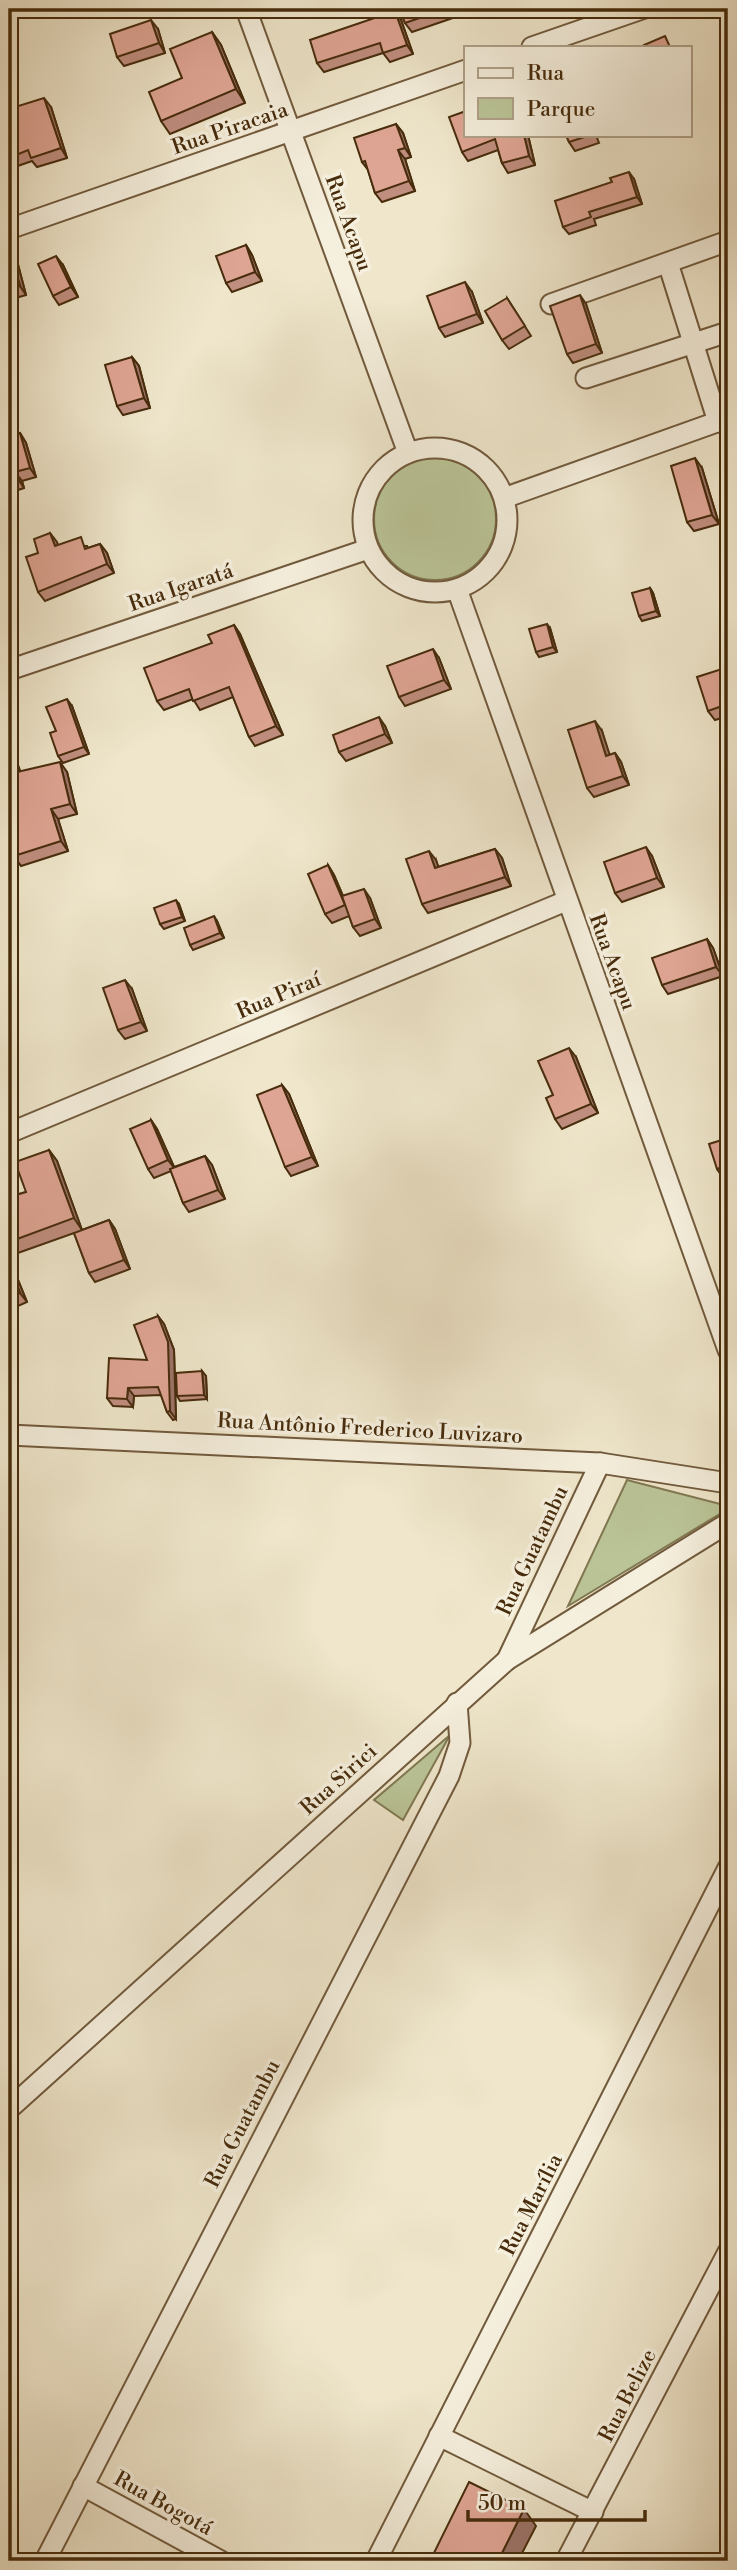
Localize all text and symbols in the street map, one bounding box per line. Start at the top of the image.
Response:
legend [464,46,692,136]
text: Rua [527,61,564,87]
street label: Rua Piracaia [168,97,292,161]
text: Parque [527,97,595,123]
street label: Rua Acapu [319,171,377,275]
street label: Rua Igaratá [125,558,237,618]
street label: Rua Acapu [583,910,641,1014]
street label: Rua Piraí [233,966,326,1025]
street label: Rua Antônio Frederico Luvizaro [216,1408,524,1450]
street label: Rua Guatambu [492,1482,574,1620]
street label: Rua Sirici [295,1739,383,1821]
street label: Rua Guatambu [200,2056,286,2192]
street label: Rua Marília [495,2149,569,2260]
street label: Rua Belize [594,2345,662,2447]
street label: Rua Bogotá [109,2466,217,2542]
scale bar [468,2479,644,2523]
text: 50 m [478,2491,526,2517]

